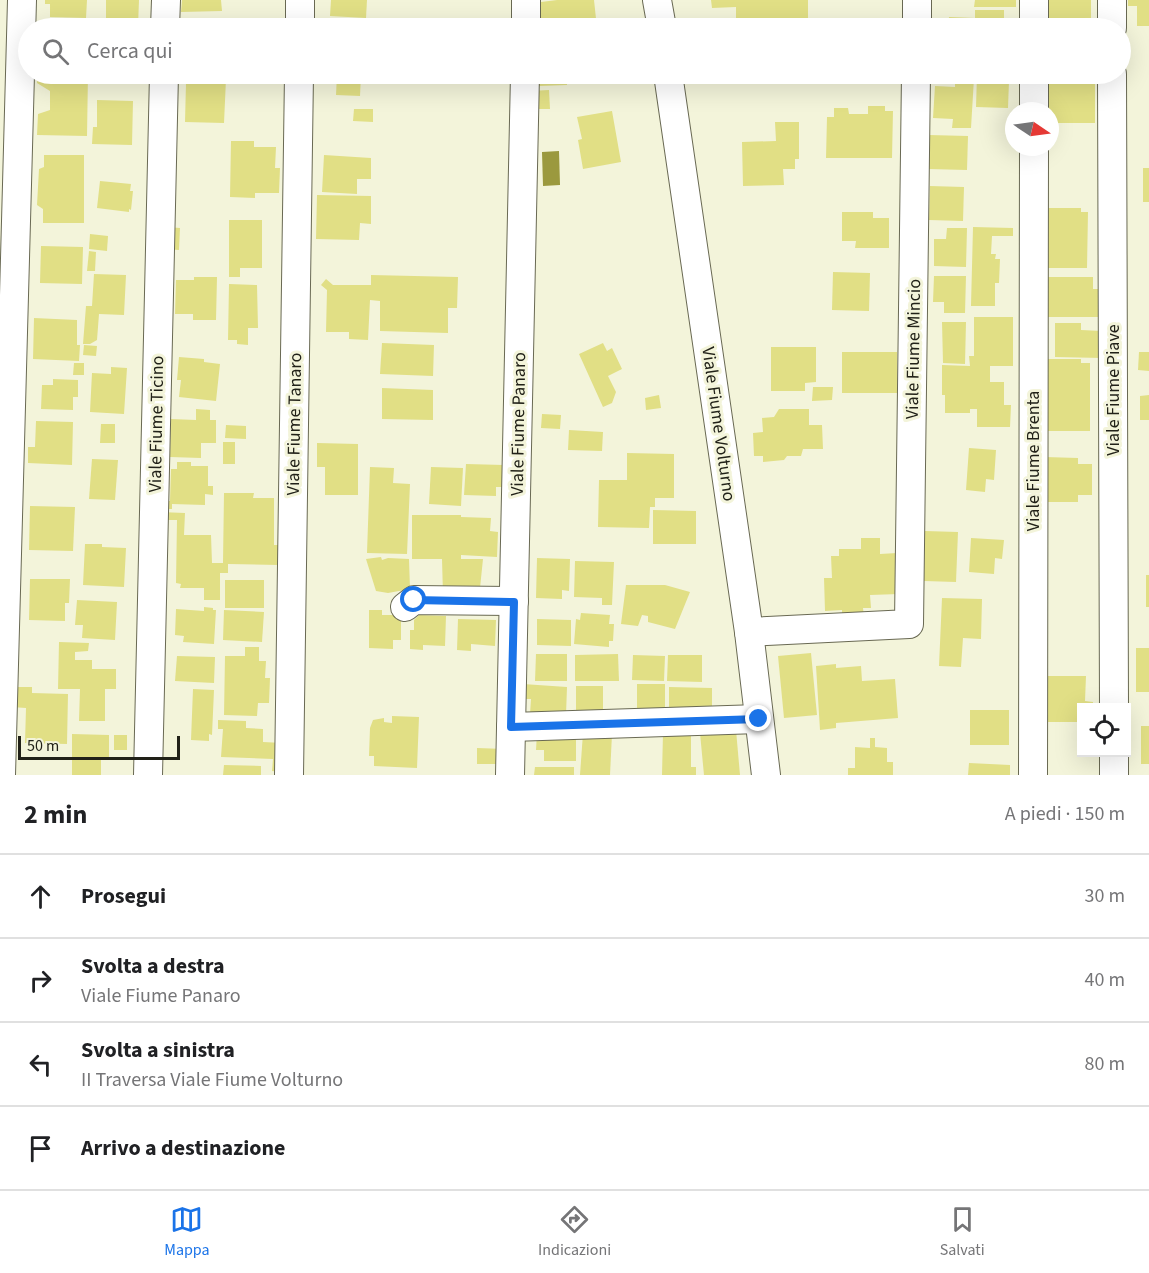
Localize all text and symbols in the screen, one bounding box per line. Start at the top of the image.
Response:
search box [18,18,1131,84]
icon: search [39,35,72,68]
text: Cerca qui [87,35,173,67]
north arrow [1005,102,1059,156]
street label: Viale Fiume Mincio [900,279,927,419]
street label: Viale Fiume Piave [1101,324,1126,456]
street label: Viale Fiume Volturno [695,345,742,503]
street label: Viale Fiume Tanaro [281,352,308,496]
street label: Viale Fiume Panaro [505,352,532,496]
street label: Viale Fiume Ticino [143,355,170,493]
street label: Viale Fiume Brenta [1021,391,1046,531]
route start [400,586,426,612]
map controls [1077,703,1131,757]
button: locate [1077,703,1131,757]
route end [745,705,771,731]
scale bar [18,733,180,760]
text: 50 m [27,735,59,757]
text: 2 min [24,796,87,833]
text: A piedi · 150 m [1005,800,1125,828]
icon: ahead [24,880,57,913]
text: Prosegui [81,880,166,912]
text: 30 m [1085,882,1125,910]
text: Svolta a destra [81,950,225,982]
icon: right [24,964,57,997]
text: 40 m [1085,966,1125,994]
text: Viale Fiume Panaro [81,982,241,1010]
text: Svolta a sinistra [81,1034,235,1066]
icon: left [24,1048,57,1081]
text: 80 m [1085,1050,1125,1078]
text: II Traversa Viale Fiume Volturno [81,1066,343,1094]
icon: arrive [24,1132,57,1165]
text: Arrivo a destinazione [81,1132,286,1164]
tab: Mappa [164,1203,210,1261]
tab: Indicazioni [538,1203,611,1261]
tab: Salvati [940,1203,985,1261]

